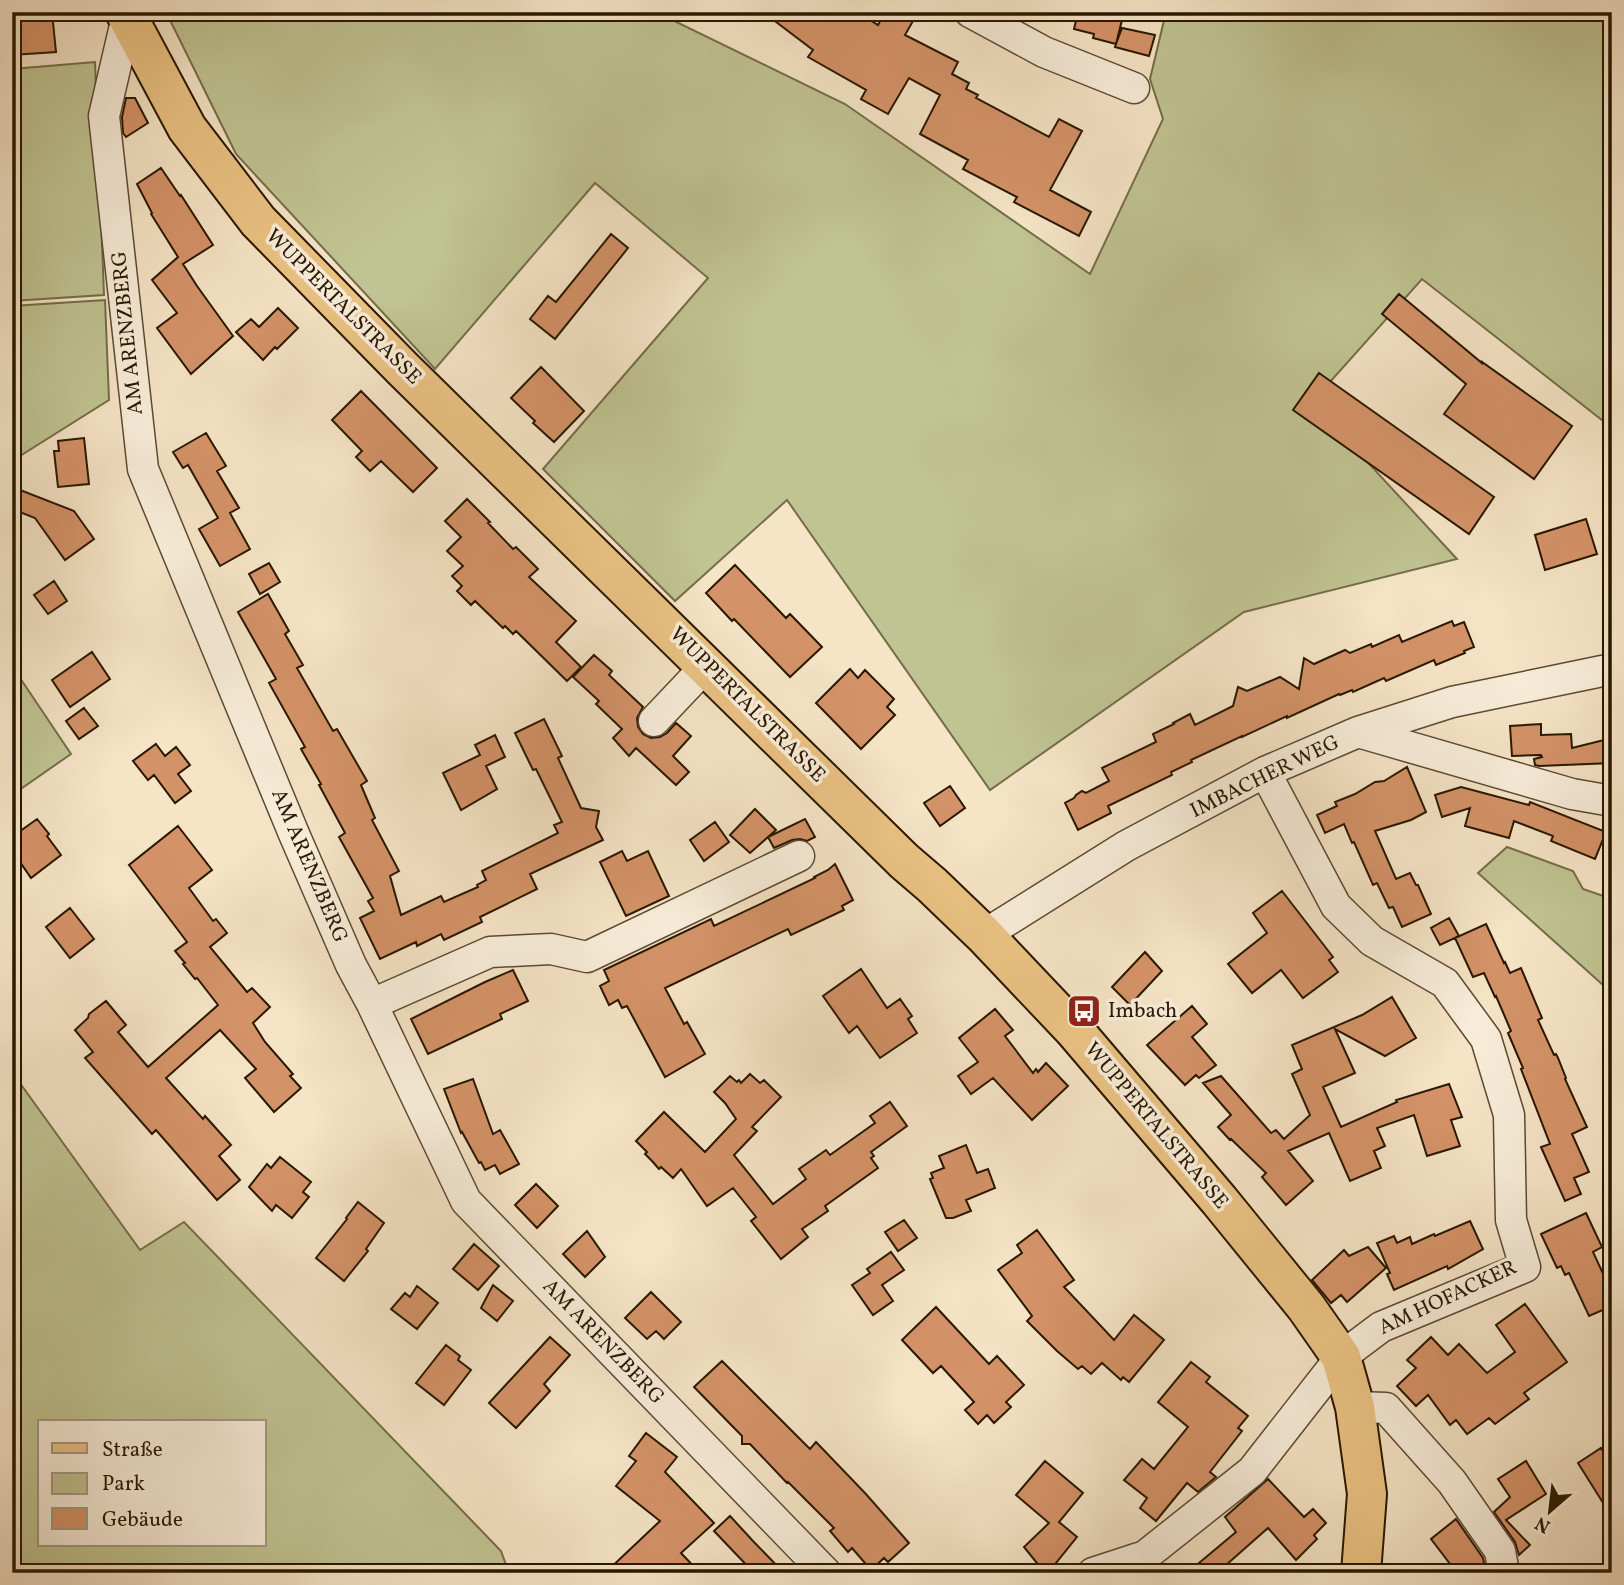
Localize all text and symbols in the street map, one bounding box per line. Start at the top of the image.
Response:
street label: WUPPERTALSTRASSE [259,223,427,391]
street label: AM ARENZBERG [105,250,151,416]
street label: WUPPERTALSTRASSE [663,621,831,789]
street label: IMBACHER WEG [1185,728,1345,826]
street label: AM ARENZBERG [264,785,354,947]
bus stop icon: Imbach [1065,992,1103,1030]
place label: Imbach [1108,997,1177,1026]
street label: WUPPERTALSTRASSE [1077,1036,1235,1216]
street label: AM HOFACKER [1374,1253,1522,1343]
street label: AM ARENZBERG [535,1273,671,1411]
legend [38,1420,266,1546]
text: Straße [102,1436,163,1465]
text: Park [102,1470,145,1499]
north arrow [1516,1476,1586,1546]
text: Gebäude [102,1506,183,1535]
text: N [1531,1509,1555,1539]

